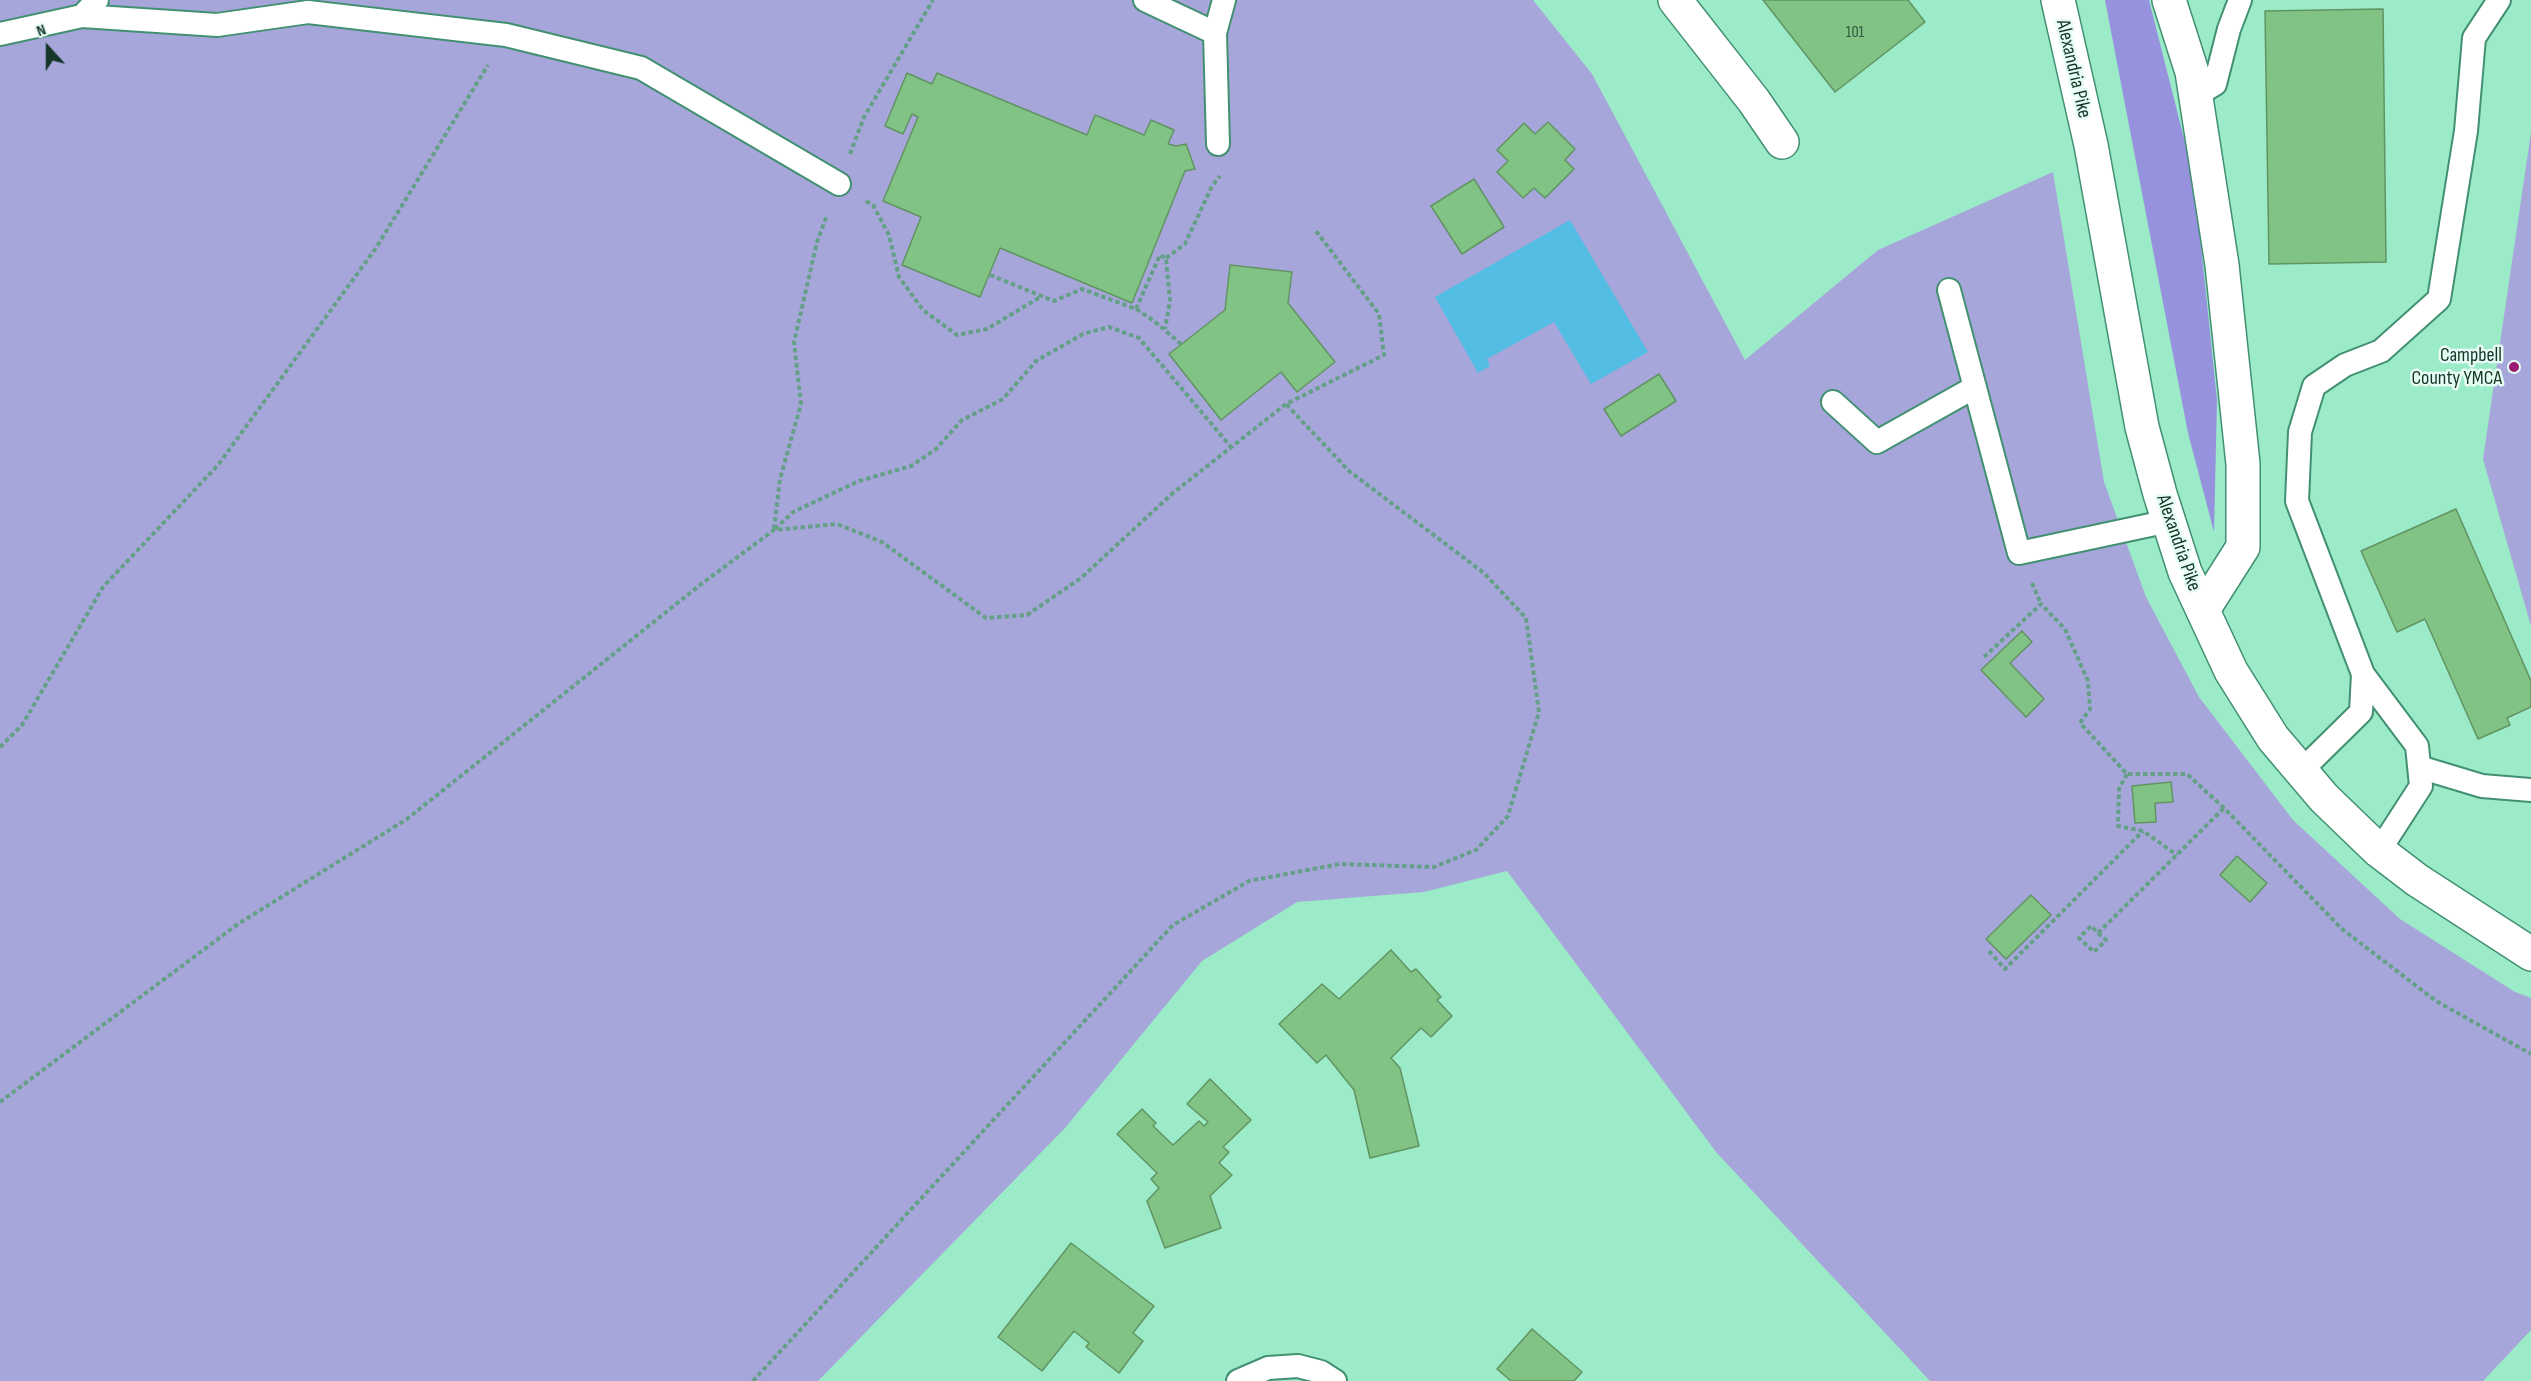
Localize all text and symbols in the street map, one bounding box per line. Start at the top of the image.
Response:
street label: Alexandria Pike [2050,17,2096,121]
north arrow [18,18,78,78]
text: N [34,20,49,41]
house number: 101 [1846,23,1864,43]
place label: Campbell County YMCA [2412,344,2502,391]
marker: Campbell County YMCA [2507,360,2521,374]
street label: Alexandria Pike [2150,492,2206,594]

